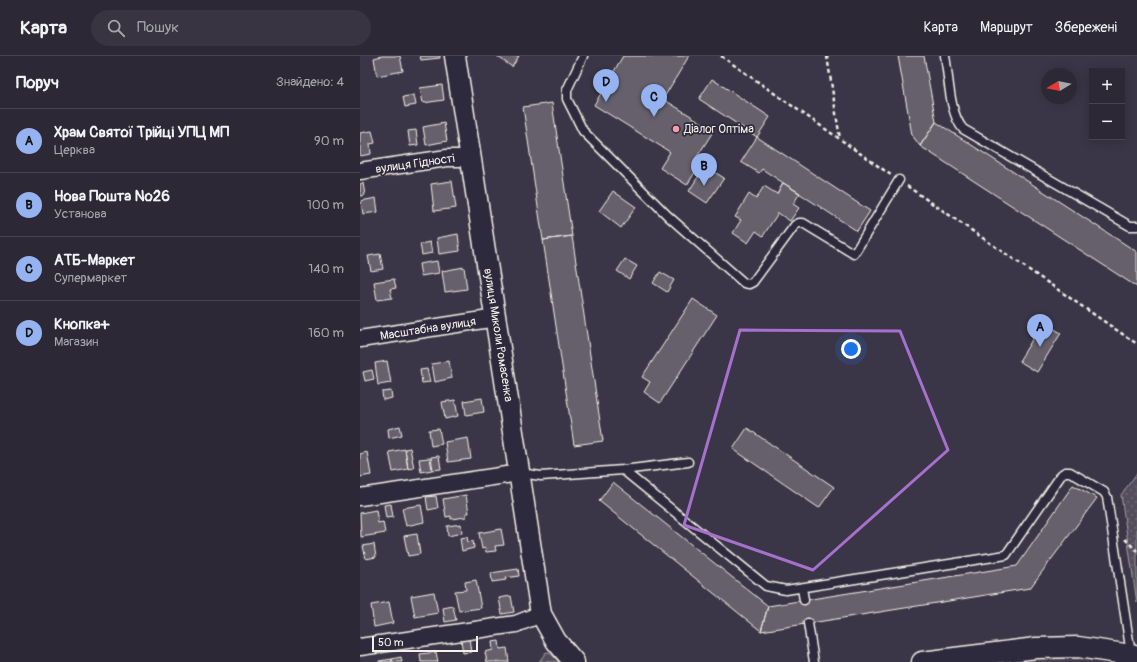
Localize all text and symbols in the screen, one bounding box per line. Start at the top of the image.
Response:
search box [91,10,371,46]
text: Карта [20,16,67,40]
icon: search [105,17,127,39]
text: Пошук [137,18,179,37]
text: Карта [923,19,958,36]
text: Маршрут [980,19,1033,36]
text: Збережені [1055,19,1117,36]
north arrow [1041,68,1077,104]
map controls [1089,68,1125,140]
button: + [1089,68,1125,104]
pin: D [593,69,619,102]
text: Поруч [16,72,59,93]
text: Знайдено: 4 [276,74,344,90]
pin: C [641,84,667,117]
button: − [1089,104,1125,140]
place label: Діалог Оптіма [683,122,754,137]
text: Храм Святої Трійці УПЦ МП [54,123,229,142]
marker: Діалог Оптіма [671,124,681,134]
text: A [25,133,33,149]
text: 90 m [314,133,344,149]
text: Церква [54,142,95,158]
street label: вулиця Гідності [374,151,456,177]
pin: B [691,153,717,186]
text: Нова Пошта №26 [54,187,170,206]
text: B [25,197,33,213]
text: 100 m [307,197,344,213]
text: Установа [54,206,107,222]
text: АТБ-Маркет [54,251,135,270]
text: C [25,261,33,277]
text: 140 m [308,261,344,277]
street label: вулиця Миколи Ромасенка [480,267,516,403]
text: Супермаркет [54,270,127,286]
street label: Масштабна вулиця [379,314,477,344]
pin: A [1027,314,1053,347]
text: Кнопка+ [54,315,109,334]
text: D [25,325,33,341]
text: 160 m [308,325,344,341]
text: Магазин [54,334,98,350]
your location [841,339,861,359]
scale bar [372,634,478,653]
text: 50 m [378,636,404,649]

